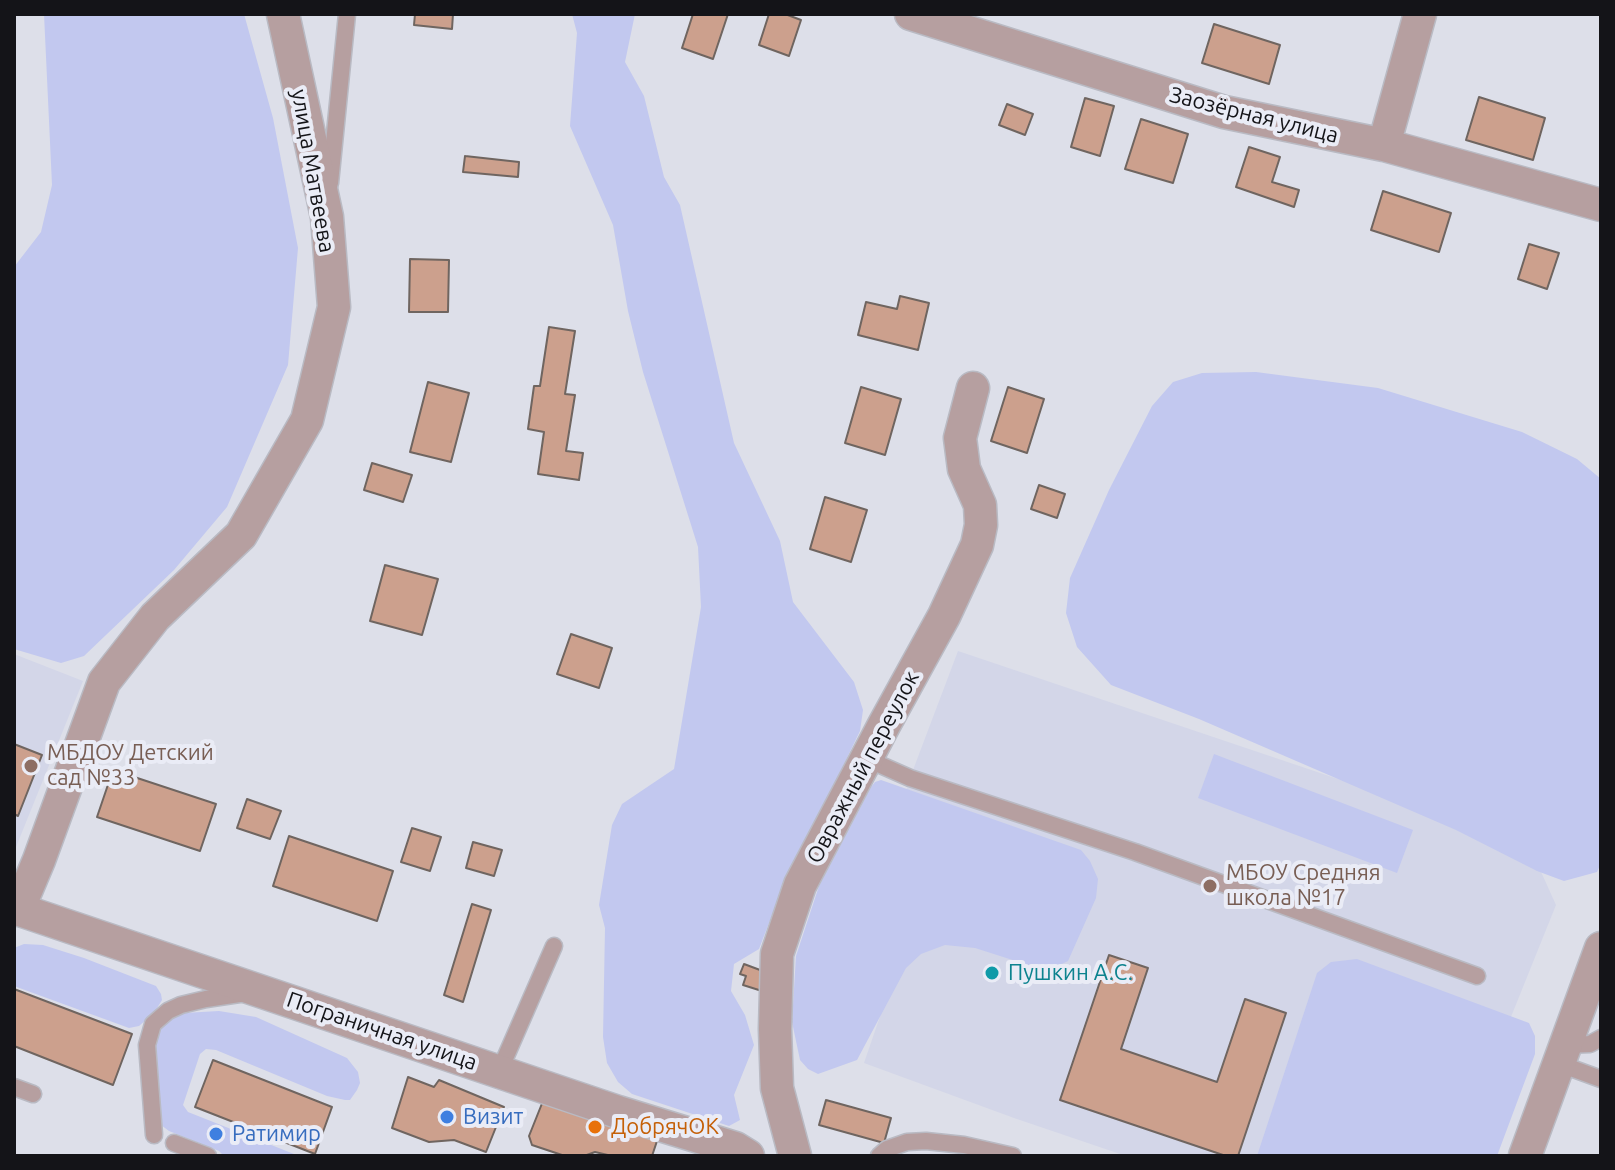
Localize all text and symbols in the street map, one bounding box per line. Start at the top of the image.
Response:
street label: Заозёрная улица [1167,81,1341,149]
street label: улица Матвеева [286,87,340,255]
street label: Овражный переулок [801,666,925,868]
place label: МБДОУ Детский сад №33 [47,740,214,792]
marker: МБДОУ Детский сад №33 [22,757,40,775]
place label: МБОУ Средняя школа №17 [1226,860,1381,912]
marker: МБОУ Средняя школа №17 [1201,877,1219,895]
place label: Пушкин А.С. [1008,960,1133,986]
marker: Пушкин А.С. [983,964,1001,982]
street label: Пограничная улица [283,986,481,1076]
place label: Визит [463,1104,523,1130]
marker: Визит [438,1108,456,1126]
place label: ДобрячОК [611,1114,719,1140]
marker: ДобрячОК [586,1118,604,1136]
place label: Ратимир [232,1121,321,1147]
marker: Ратимир [207,1125,225,1143]

